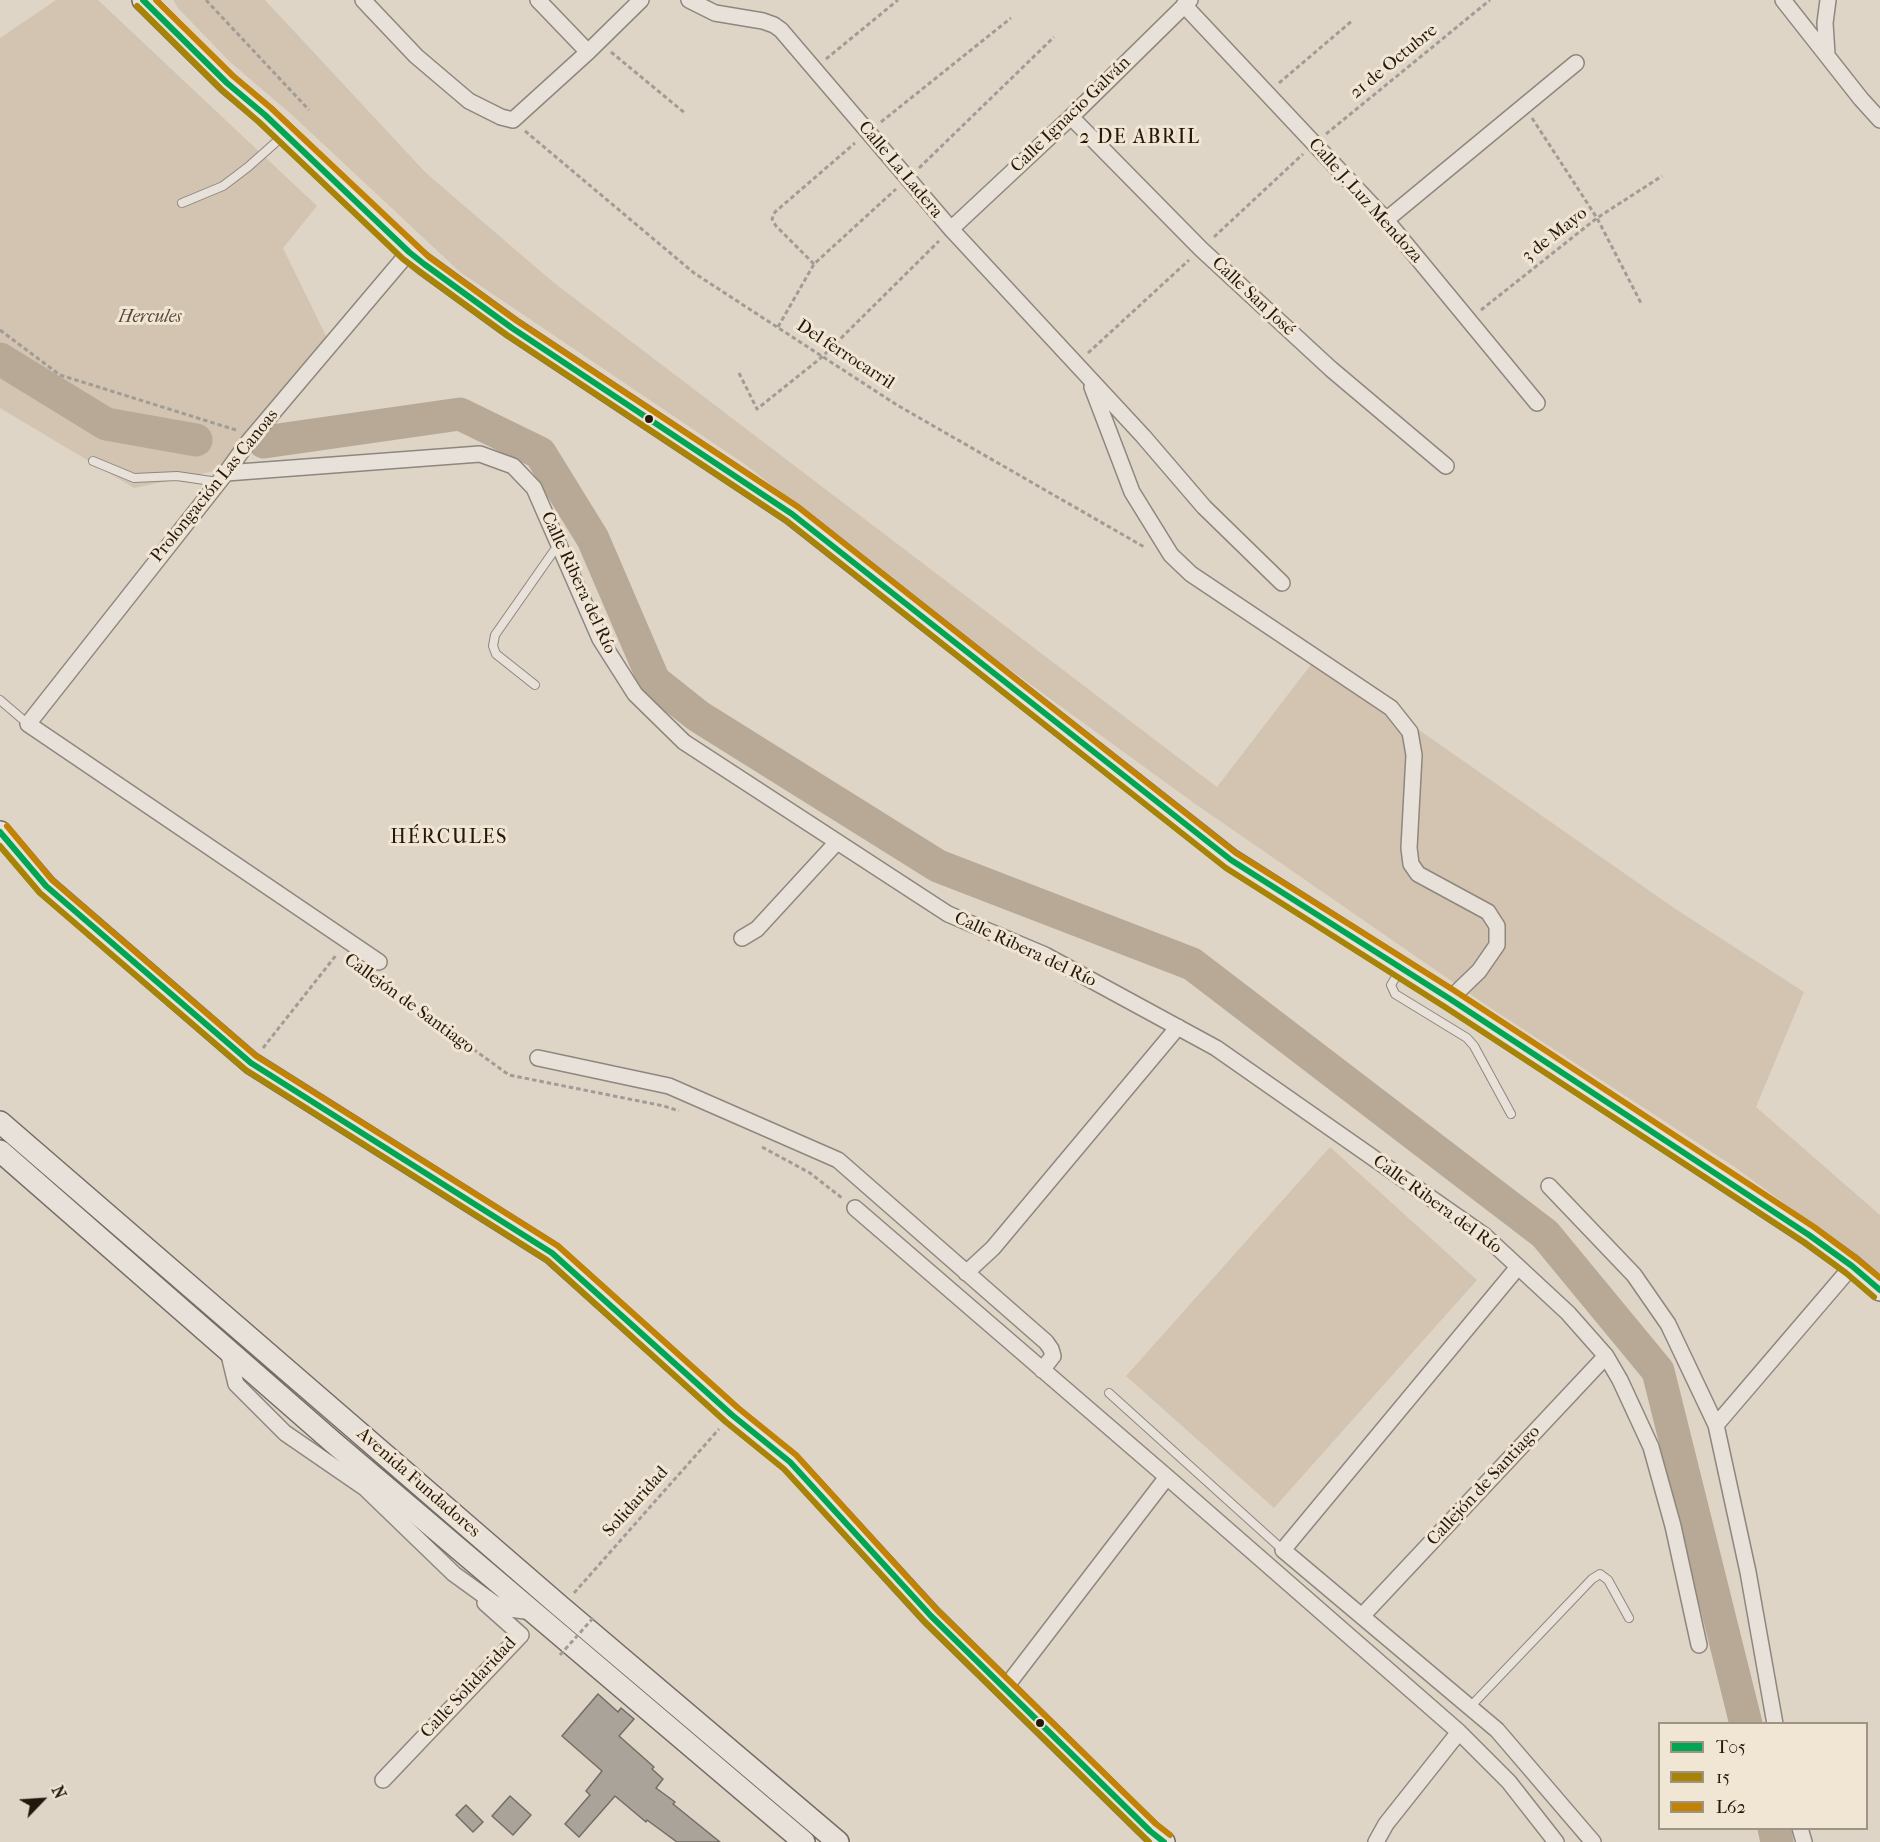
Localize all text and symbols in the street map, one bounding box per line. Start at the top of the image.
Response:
street label: 21 de Octubre [1346,20,1442,104]
street label: Calle Ignacio Galván [1007,52,1135,178]
street label: Calle La Ladera [853,117,947,223]
district label: 2 DE ABRIL [1079,126,1201,150]
street label: Calle J. Luz Mendoza [1303,134,1427,268]
street label: 3 de Mayo [1518,203,1592,267]
street label: Calle San José [1207,253,1299,341]
park label: Hercules [119,307,181,329]
street label: Del ferrocarril [792,315,898,395]
street label: Prolongación Las Canoas [147,405,283,567]
unlabelled marker [643,413,655,425]
street label: Calle Ribera del Río [536,509,620,657]
district label: HÉRCULES [390,826,508,850]
street label: Calle Ribera del Río [951,908,1099,992]
street label: Callejón de Santiago [339,949,479,1059]
street label: Calle Ribera del Río [1368,1151,1506,1259]
street label: Callejón de Santiago [1423,1421,1545,1551]
street label: Avenida Fundadores [352,1423,484,1543]
street label: Solidaridad [599,1462,673,1542]
street label: Calle Solidaridad [417,1633,521,1743]
unlabelled marker [1034,1717,1046,1729]
legend [1658,1722,1868,1830]
text: T05 [1716,1737,1746,1758]
text: 15 [1716,1767,1730,1788]
north arrow [12,1770,72,1830]
text: N [48,1783,70,1802]
text: L62 [1716,1797,1746,1818]

